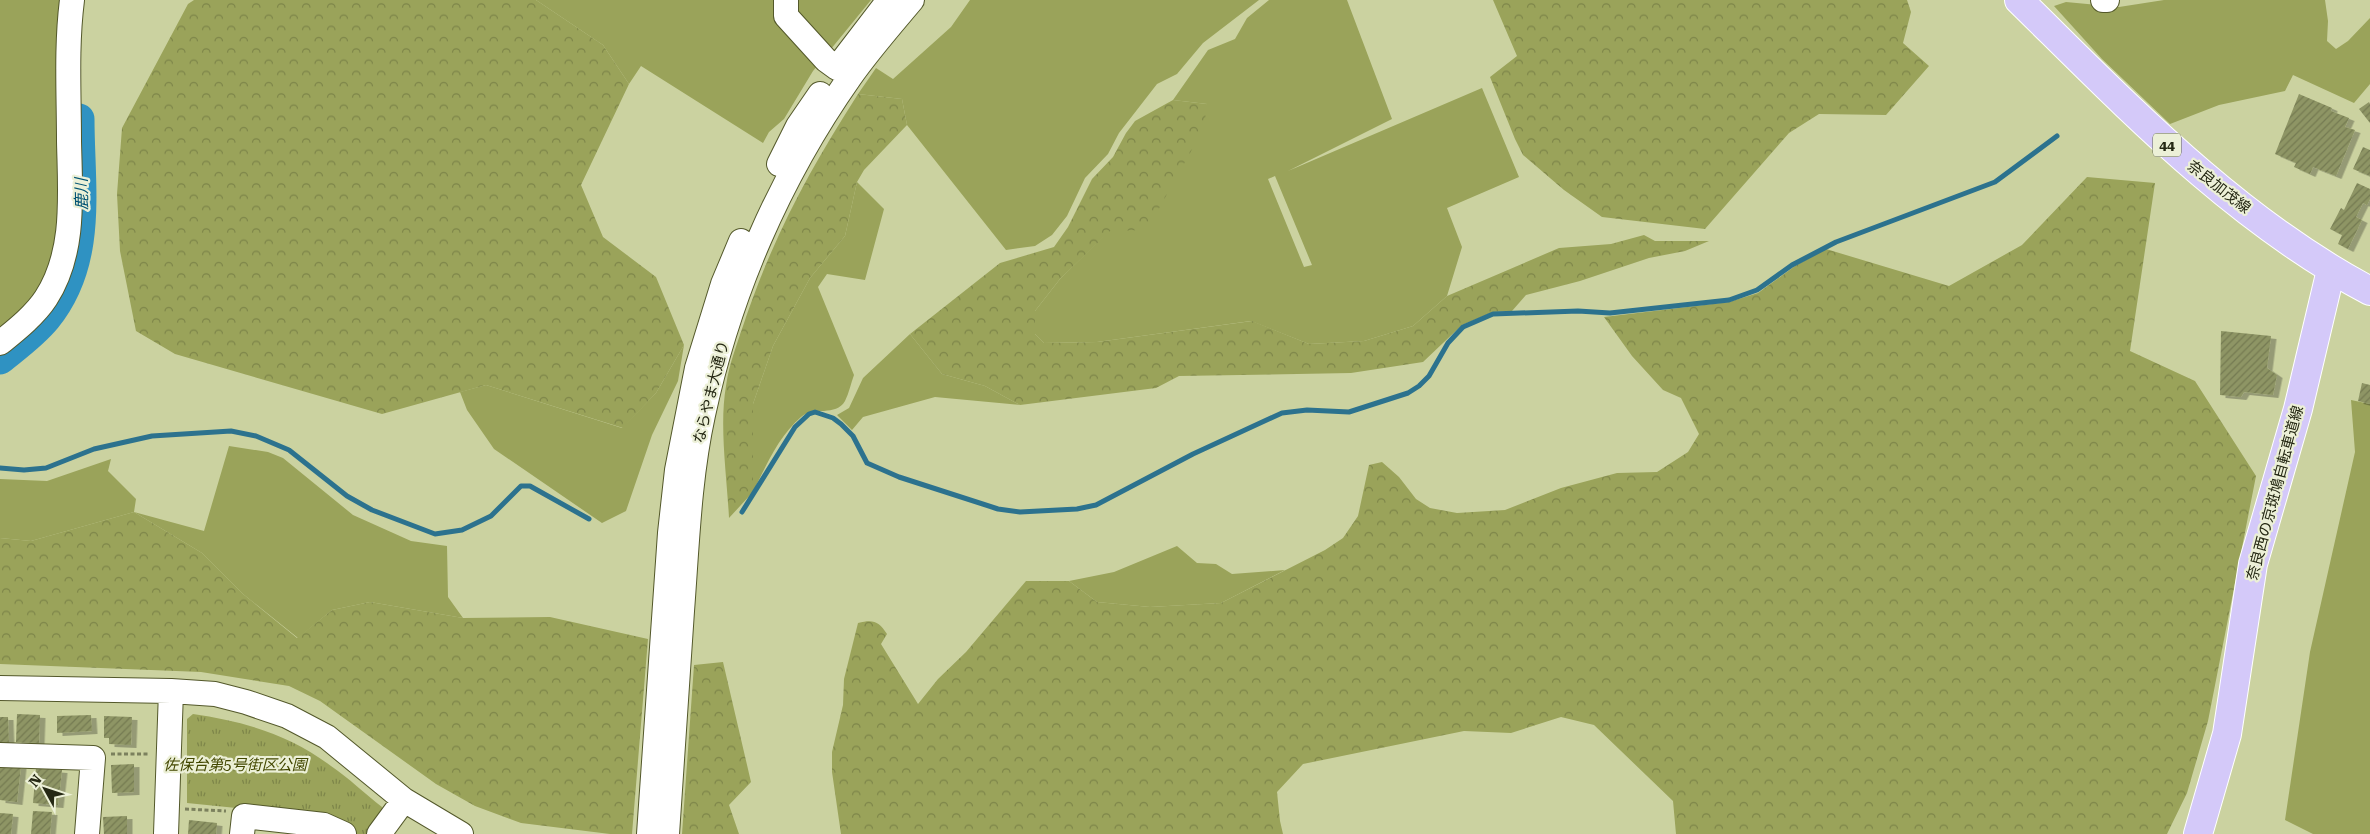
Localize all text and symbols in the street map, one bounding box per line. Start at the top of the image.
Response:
road number: 44 [2153,134,2181,156]
street label: 奈良加茂線 [2184,157,2254,217]
water label: 鹿川 [72,176,91,210]
street label: ならやま大通り [690,339,732,445]
street label: 奈良西の京斑鳩自転車道線 [2243,404,2307,582]
park label: 佐保台第5号街区公園 [163,756,309,774]
north arrow [20,764,70,814]
text: N [25,771,45,790]

